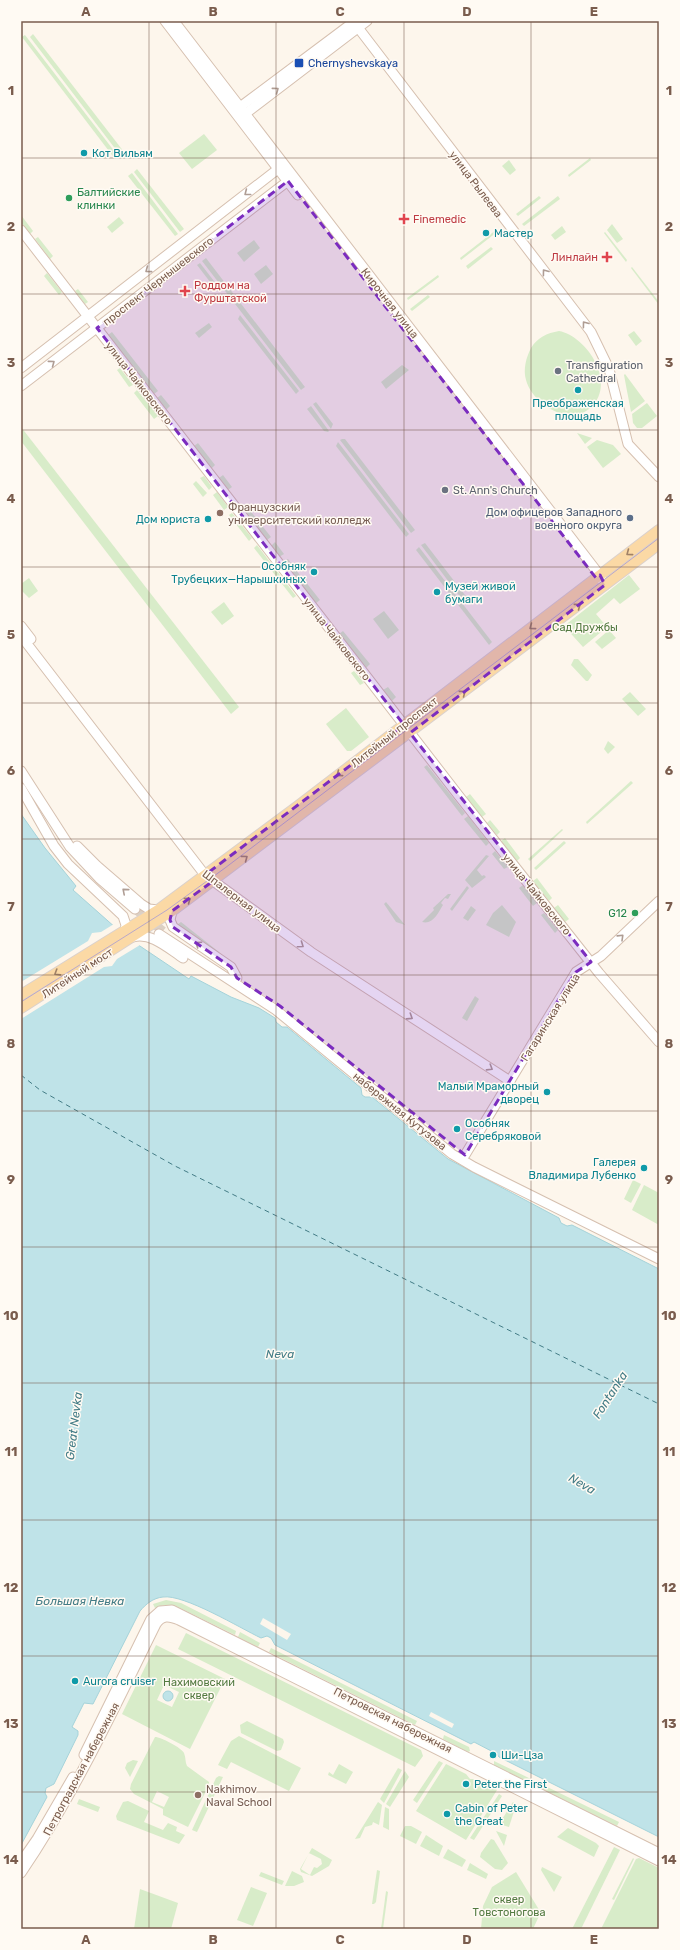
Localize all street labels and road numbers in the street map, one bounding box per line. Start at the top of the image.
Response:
street label: улица Рылеева [446,148,505,220]
street label: проспект Чернышевского [100,234,216,329]
street label: Кирочная улица [358,266,421,341]
street label: улица Чайковского [102,339,175,427]
street label: улица Чайковского [300,595,373,683]
street label: Литейный проспект [348,694,441,770]
street label: улица Чайковского [500,851,574,938]
street label: Шпалерная улица [200,868,284,935]
street label: Литейный мост [39,945,116,1001]
street label: Гагаринская улица [518,971,583,1064]
street label: набережная Кутузова [350,1070,449,1153]
street label: Петровская набережная [331,1685,454,1756]
street label: Петроградская набережная [41,1700,122,1838]

